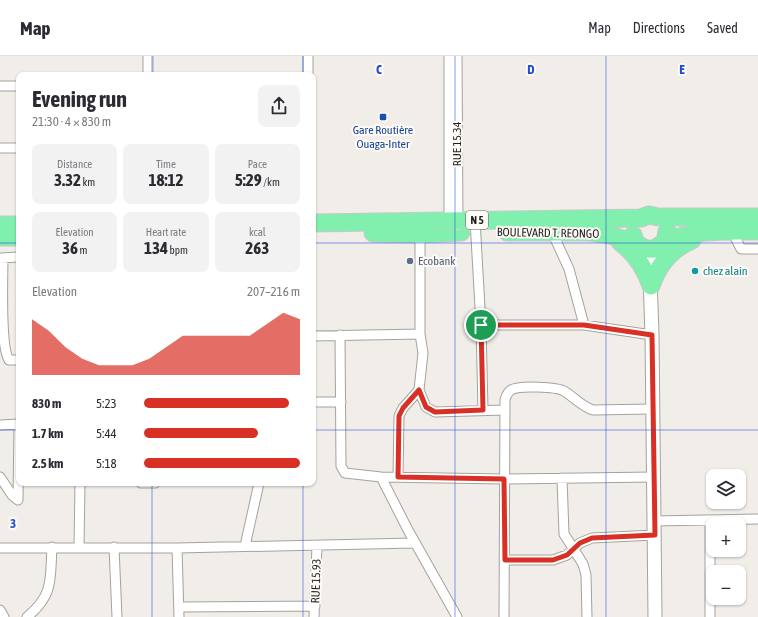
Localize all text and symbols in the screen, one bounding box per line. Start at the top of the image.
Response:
text: Map [20,17,51,39]
text: Map [588,20,611,36]
text: Directions [633,20,685,36]
text: Saved [707,20,738,36]
text: C [376,62,382,77]
text: D [527,62,535,77]
text: E [679,62,685,77]
button: share [258,85,300,127]
text: Evening run [32,86,127,112]
marker: Gare Routière Ouaga-Inter [378,112,388,122]
text: 21:30 · 4 × 830 m [32,114,111,129]
street label: RUE 15.34 [450,121,464,166]
place label: Gare Routière Ouaga-Inter [353,123,413,151]
text: Distance [57,158,92,170]
text: Time [156,158,176,170]
text: Pace [248,158,267,170]
text: 3.32 [54,170,81,190]
text: 18:12 [148,170,183,190]
text: 5:29 [235,170,262,190]
text: km [81,176,95,188]
text: /km [262,176,280,188]
road number: N 5 [466,211,488,229]
street label: BOULEVARD T. REONGO [497,225,599,241]
text: Elevation [56,226,94,238]
text: Heart rate [146,226,186,238]
text: kcal [249,226,266,238]
text: 36 [62,238,78,258]
text: 134 [144,238,168,258]
text: 263 [245,238,269,258]
text: m [78,244,87,256]
text: bpm [168,244,188,256]
place label: Ecobank [418,254,456,268]
marker: Ecobank [405,256,415,266]
place label: chez alain [703,264,748,278]
marker: chez alain [690,266,700,276]
text: Elevation [32,284,77,299]
text: 207–216 m [247,284,300,299]
pin [464,308,498,342]
icon: arrive [470,314,492,336]
text: 830 m [32,396,61,411]
text: 5:23 [96,396,117,411]
text: 1.7 km [32,426,63,441]
text: 5:44 [96,426,117,441]
text: 2.5 km [32,456,63,471]
text: 5:18 [96,456,117,471]
map controls [706,469,746,605]
button: layers [706,469,746,509]
text: 3 [10,516,16,531]
button: + [706,517,746,557]
street label: RUE 15.93 [308,558,324,604]
button: − [706,565,746,605]

